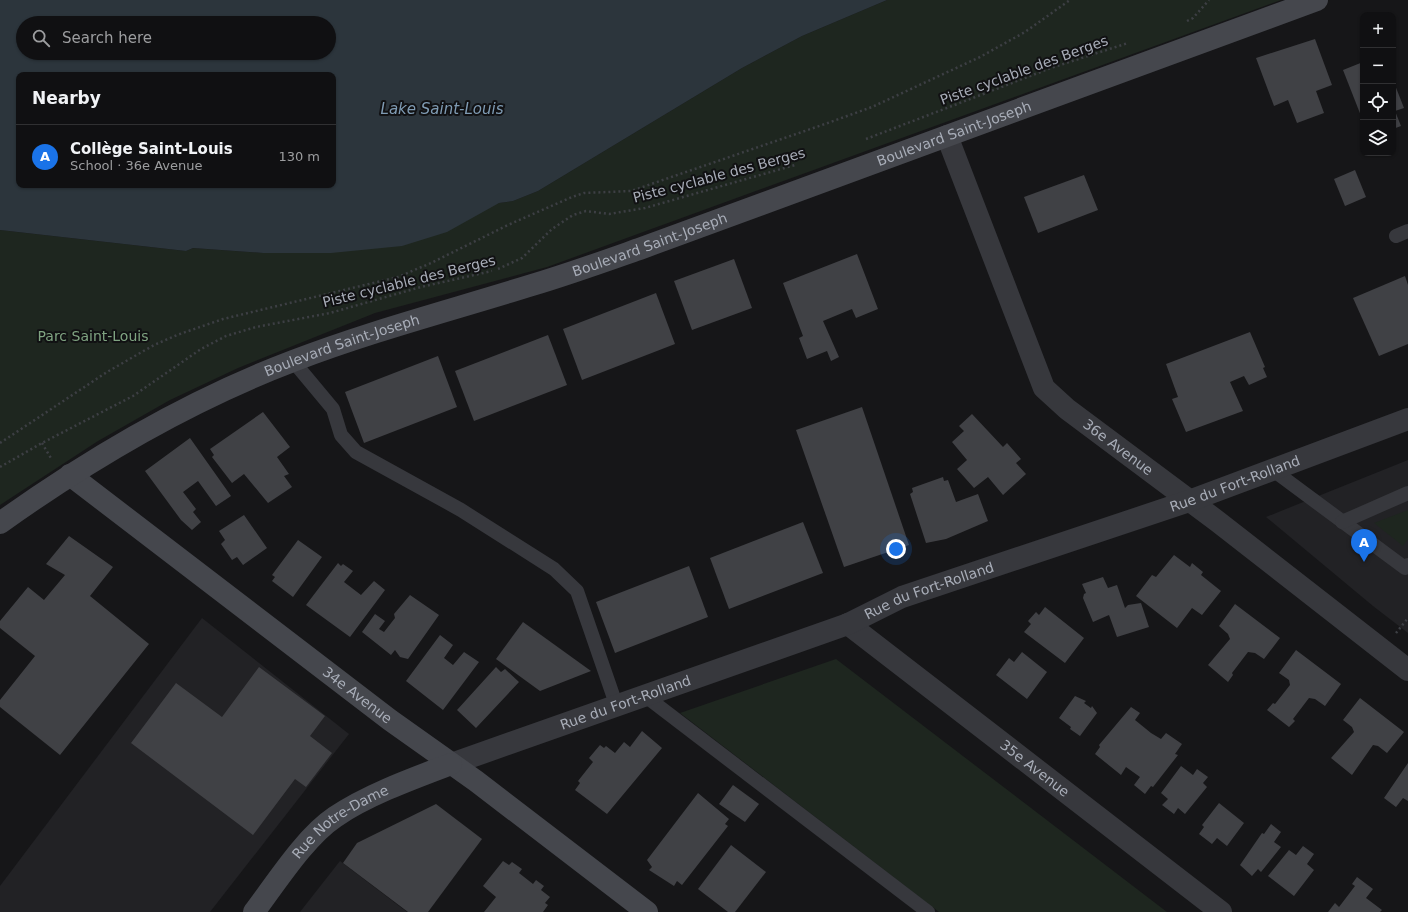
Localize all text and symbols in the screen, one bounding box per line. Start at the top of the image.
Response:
map controls [1360,12,1396,156]
button: + [1360,12,1396,48]
search box [16,16,336,60]
icon: search [30,27,52,49]
text: Search here [62,29,152,47]
street label: Piste cyclable des Berges [938,32,1110,108]
button: − [1360,48,1396,84]
button: locate [1360,84,1396,120]
text: Nearby [32,88,101,108]
street label: Boulevard Saint-Joseph [875,98,1033,169]
water label: Lake Saint-Louis [381,100,504,118]
button: layers [1360,120,1396,156]
text: Collège Saint-Louis [70,140,233,158]
street label: Piste cyclable des Berges [631,144,807,206]
text: A [40,149,50,164]
text: 130 m [278,149,320,164]
text: School · 36e Avenue [70,158,203,173]
street label: Boulevard Saint-Joseph [570,209,729,280]
street label: Piste cyclable des Berges [321,252,497,310]
street label: Boulevard Saint-Joseph [262,311,421,380]
park label: Parc Saint-Louis [38,328,148,344]
street label: 36e Avenue [1080,416,1156,478]
street label: Rue du Fort-Rolland [1168,452,1302,515]
pin: A [1351,529,1377,562]
your location [886,539,906,559]
street label: Rue du Fort-Rolland [862,559,996,623]
street label: 34e Avenue [320,663,395,727]
street label: Rue du Fort-Rolland [558,672,693,733]
street label: 35e Avenue [997,737,1073,800]
street label: Rue Notre-Dame [289,782,391,862]

